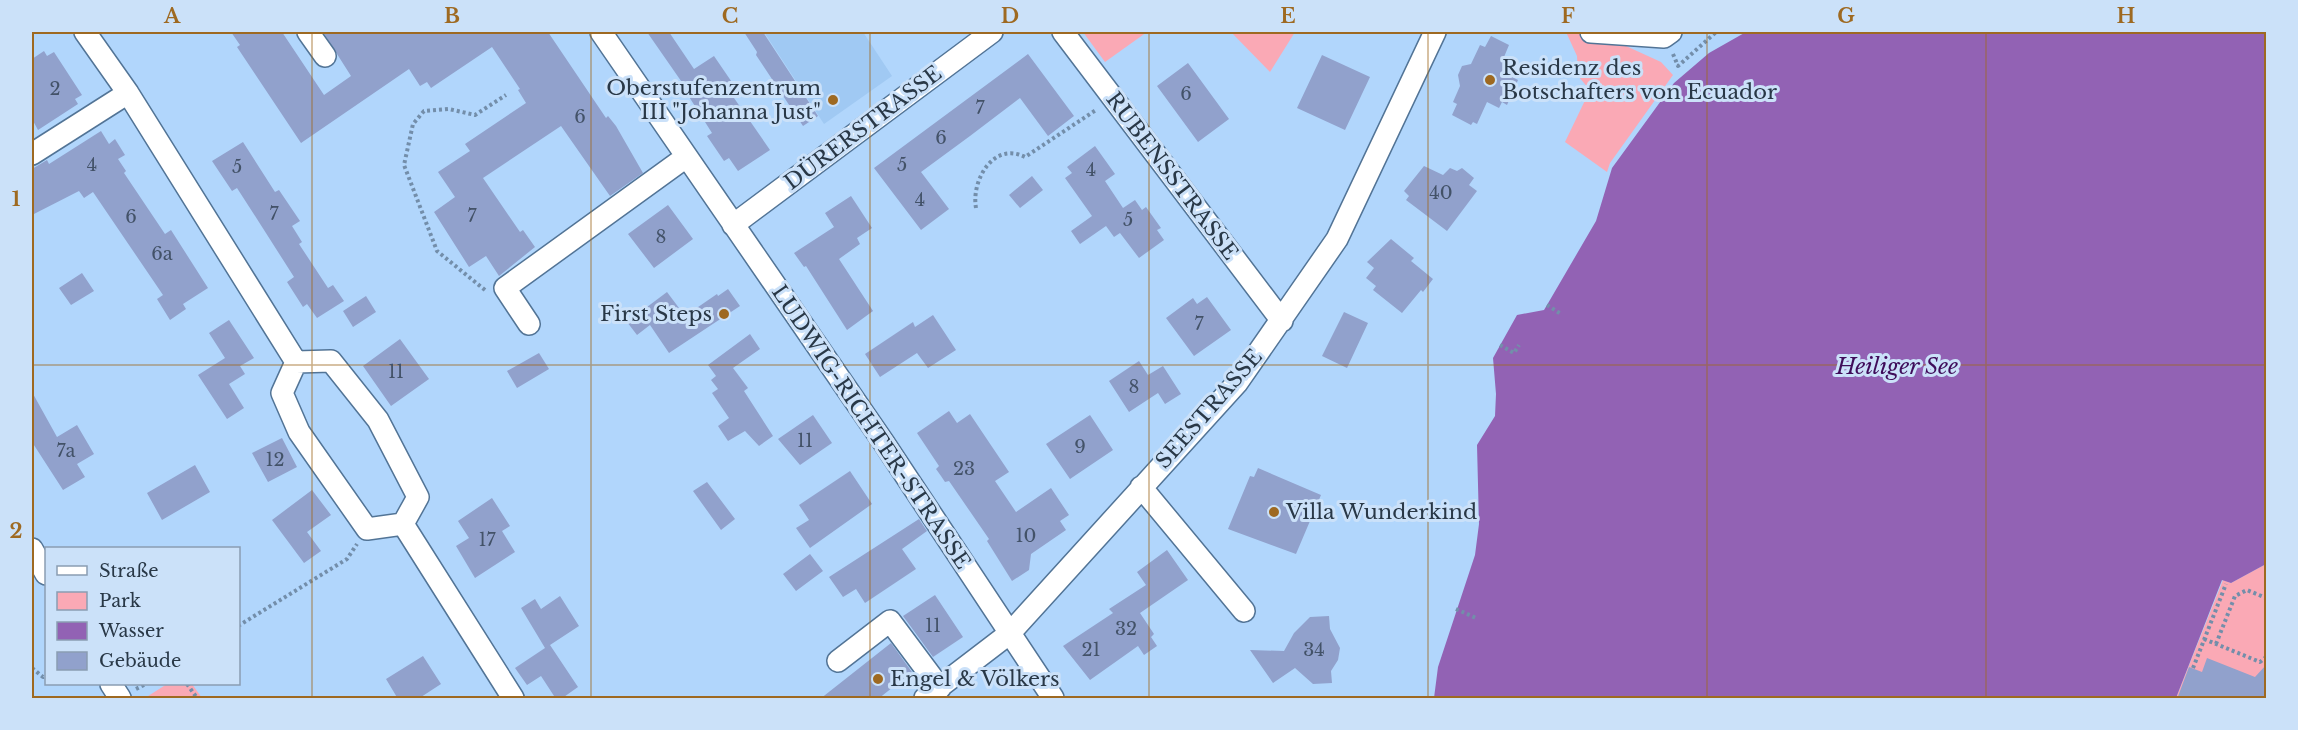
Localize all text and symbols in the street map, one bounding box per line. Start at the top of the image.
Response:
text: A [163,4,181,28]
text: B [444,4,460,28]
text: C [722,4,738,28]
text: D [1001,4,1019,28]
text: E [1280,4,1296,28]
text: F [1561,4,1575,28]
text: G [1837,4,1855,28]
text: H [2117,4,2136,28]
place label: Residenz des Botschafters von Ecuador [1502,55,1777,105]
street label: DÜRERSTRASSE [779,60,947,196]
marker: Residenz des Botschafters von Ecuador [1483,73,1497,87]
place label: Oberstufenzentrum III "Johanna Just" [606,75,821,125]
house number: 2 [49,78,61,100]
house number: 6 [1180,83,1192,105]
street label: RUBENSSTRASSE [1100,87,1244,265]
marker: Oberstufenzentrum III "Johanna Just" [826,93,840,107]
house number: 7 [975,97,985,119]
house number: 6 [574,106,586,128]
house number: 6 [935,127,947,149]
house number: 4 [87,154,97,176]
house number: 5 [897,154,907,176]
house number: 5 [232,156,242,178]
house number: 4 [1086,159,1096,181]
house number: 40 [1429,182,1453,204]
text: 1 [12,187,21,211]
house number: 4 [915,189,925,211]
house number: 7 [269,203,279,225]
house number: 7 [467,205,477,227]
house number: 6 [125,206,137,228]
house number: 5 [1123,209,1133,231]
house number: 8 [656,226,666,248]
house number: 6a [151,243,173,265]
street label: LUDWIG-RICHTER-STRASSE [766,280,976,574]
place label: First Steps [600,301,712,327]
marker: First Steps [717,307,731,321]
house number: 7 [1194,313,1204,335]
street label: SEESTRASSE [1150,344,1268,474]
water label: Heiliger See [1835,353,1958,380]
house number: 11 [388,361,404,383]
house number: 8 [1129,376,1139,398]
house number: 11 [797,430,813,452]
house number: 9 [1074,436,1086,458]
house number: 7a [56,440,76,462]
house number: 12 [265,449,285,471]
house number: 23 [953,458,975,480]
place label: Villa Wunderkind [1285,499,1477,525]
marker: Villa Wunderkind [1267,505,1281,519]
text: 2 [9,519,23,543]
house number: 10 [1016,525,1036,547]
house number: 17 [478,529,496,551]
legend [45,547,240,685]
text: Straße [99,560,159,582]
text: Park [99,590,141,612]
house number: 11 [925,615,941,637]
house number: 32 [1115,618,1137,640]
text: Wasser [98,620,164,642]
house number: 21 [1081,639,1101,661]
house number: 34 [1303,639,1325,661]
text: Gebäude [99,650,181,672]
place label: Engel & Völkers [890,666,1060,692]
marker: Engel & Völkers [871,672,885,686]

